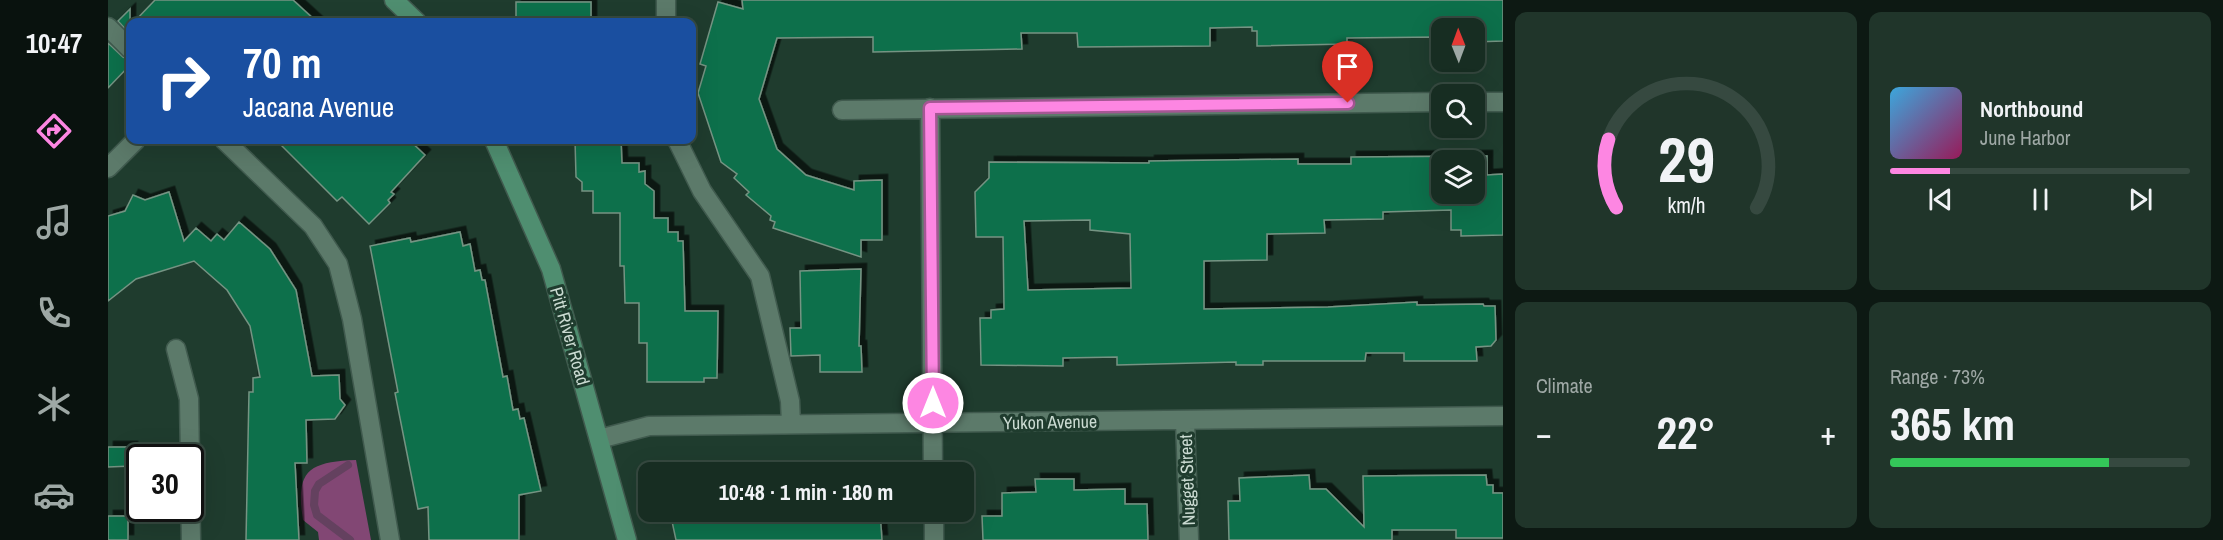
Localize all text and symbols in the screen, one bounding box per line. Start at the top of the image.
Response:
north arrow [1431,18,1485,72]
map controls [1431,18,1485,204]
text: 10:47 [26,25,82,61]
text: 70 m [243,35,322,91]
pin [1322,41,1373,103]
icon: right [144,42,222,120]
icon: arrive [1331,50,1364,83]
button: search [1431,84,1485,138]
text: Jacana Avenue [243,89,394,125]
text: Northbound [1980,94,2083,124]
icon: directions [33,110,75,152]
text: 29 [1658,117,1714,201]
text: June Harbor [1980,124,2070,151]
button: layers [1431,150,1485,204]
icon: previous [1924,183,1957,216]
icon: pause [2024,183,2057,216]
icon: next [2124,183,2157,216]
text: km/h [1667,192,1705,221]
icon: music [33,201,75,243]
street label: Pitt River Road [544,284,596,388]
icon: phone [33,292,75,334]
text: Range · 73% [1890,363,1985,390]
position arrow [901,371,965,435]
text: Climate [1536,372,1593,399]
icon: climate [33,383,75,425]
text: 365 km [1890,393,2015,454]
text: 22° [1656,402,1716,463]
street label: Yukon Avenue [1003,409,1097,435]
text: − [1536,411,1552,455]
text: + [1820,411,1836,455]
street label: Nugget Street [1173,434,1201,526]
speed limit sign: 30 [126,444,204,522]
icon: car [33,474,75,516]
text: 10:48 · 1 min · 180 m [719,477,893,507]

